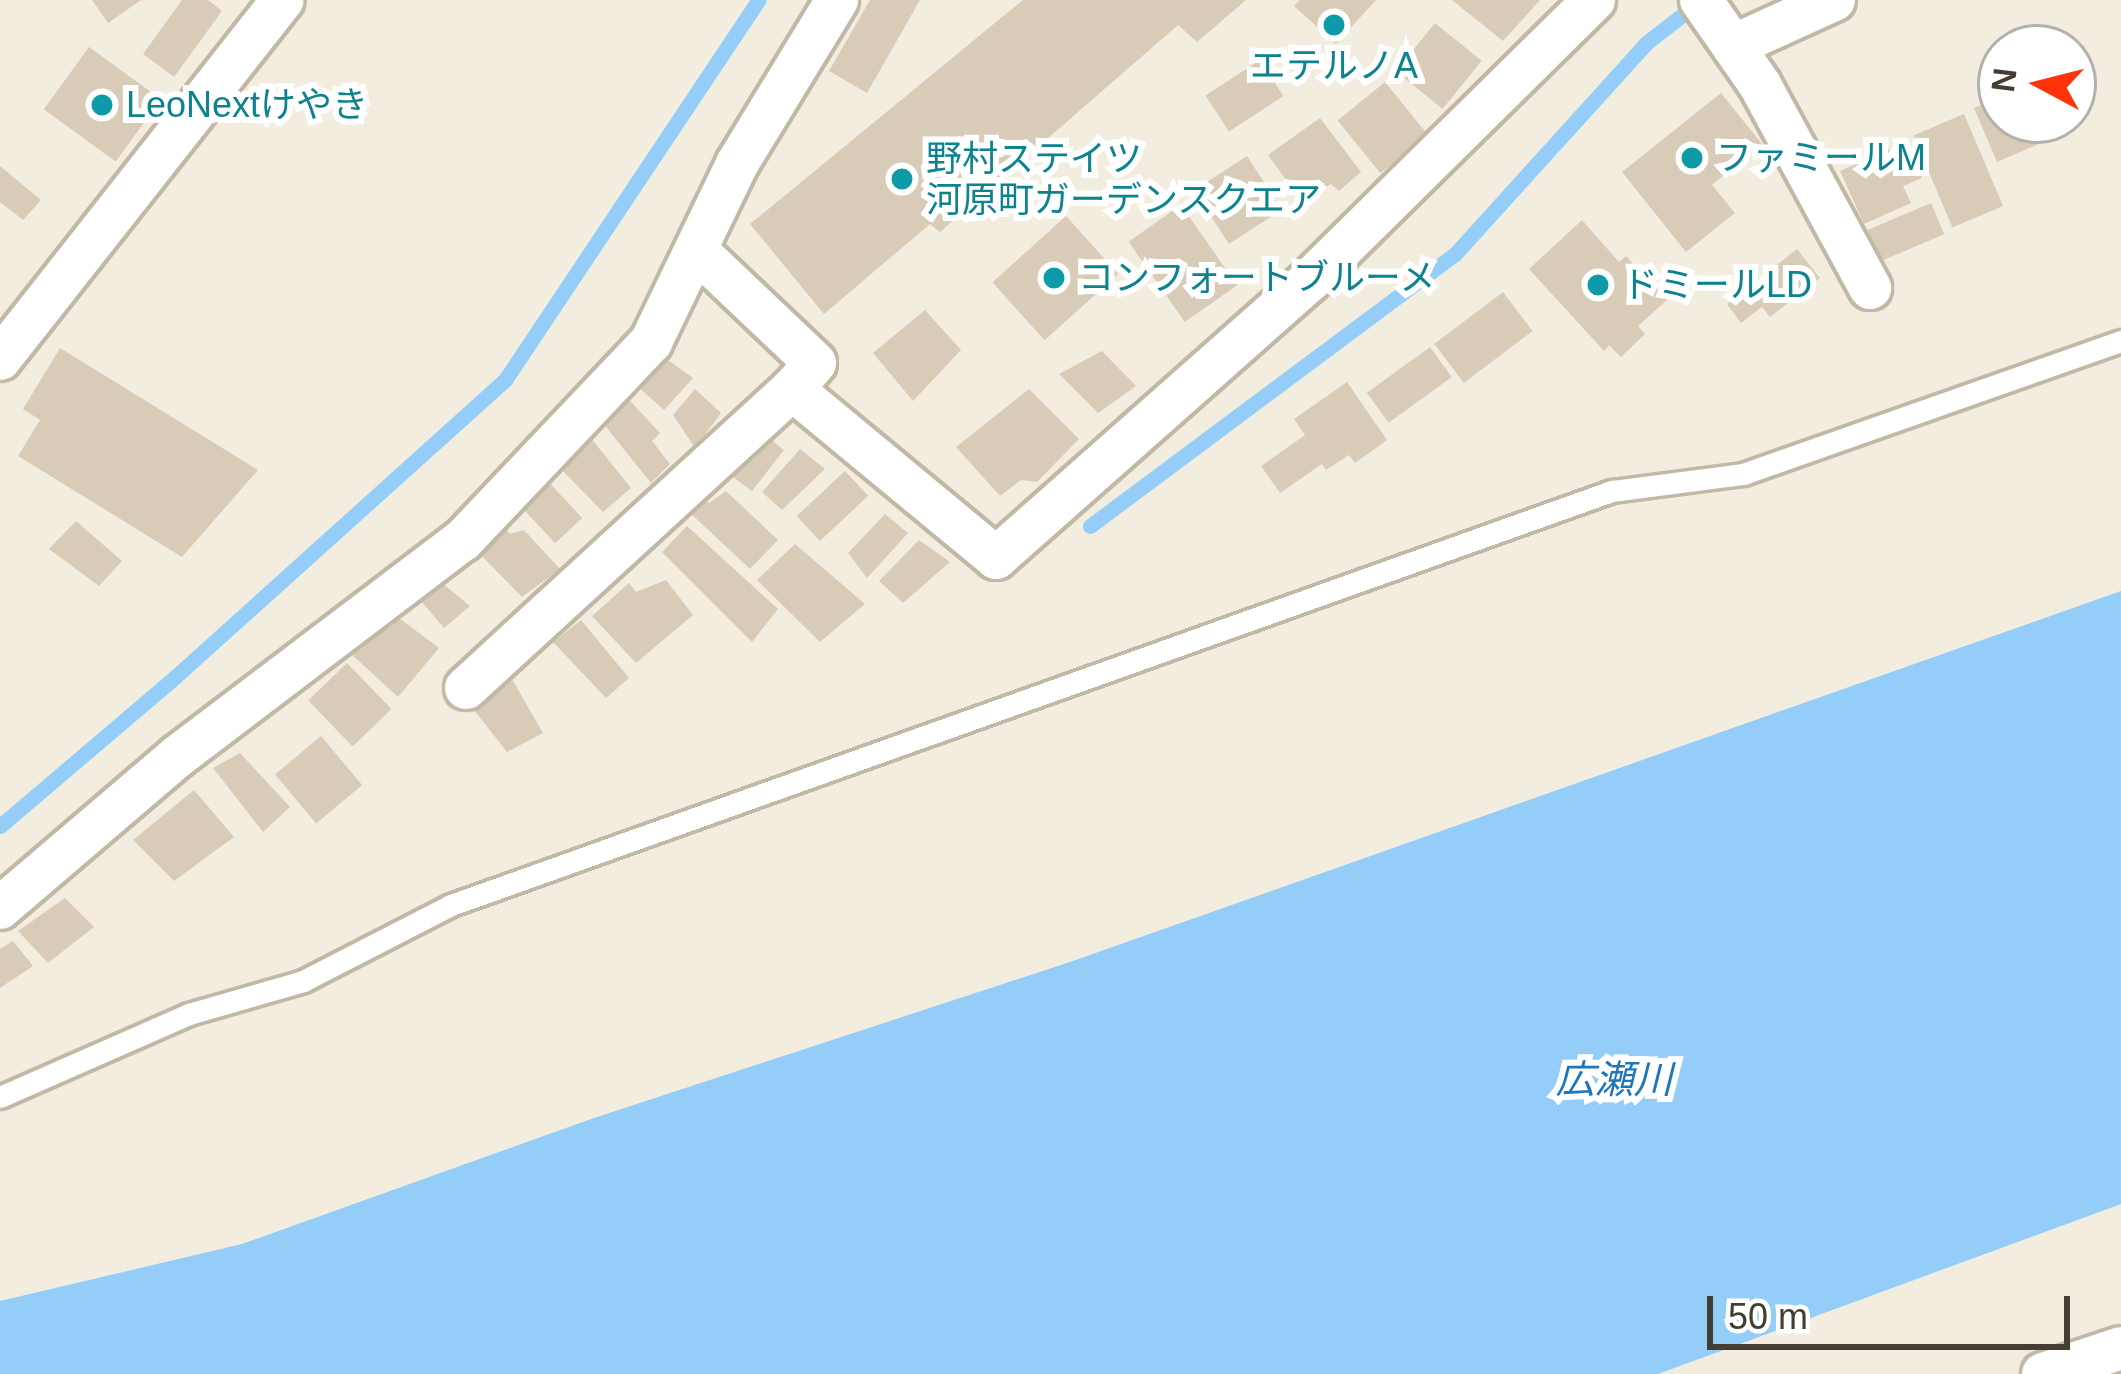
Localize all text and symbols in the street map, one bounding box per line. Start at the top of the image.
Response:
marker: エテルノA [1321,12,1347,38]
north arrow [1977,24,2097,144]
place label: エテルノA [1250,44,1418,88]
text: N [1984,66,2024,94]
place label: LeoNextけやき [126,83,368,127]
marker: LeoNextけやき [89,92,115,118]
place label: 野村ステイツ 河原町ガーデンスクエア [926,136,1322,221]
place label: ファミールM [1716,136,1926,180]
marker: ファミールM [1679,145,1705,171]
marker: 野村ステイツ 河原町ガーデンスクエア [889,166,915,192]
place label: コンフォートブルーメ [1078,256,1438,300]
place label: ドミールLD [1622,263,1812,307]
marker: コンフォートブルーメ [1041,265,1067,291]
marker: ドミールLD [1585,272,1611,298]
water label: 広瀬川 [1556,1057,1672,1103]
scale bar [1713,1272,2076,1346]
text: 50 m [1728,1296,1808,1337]

